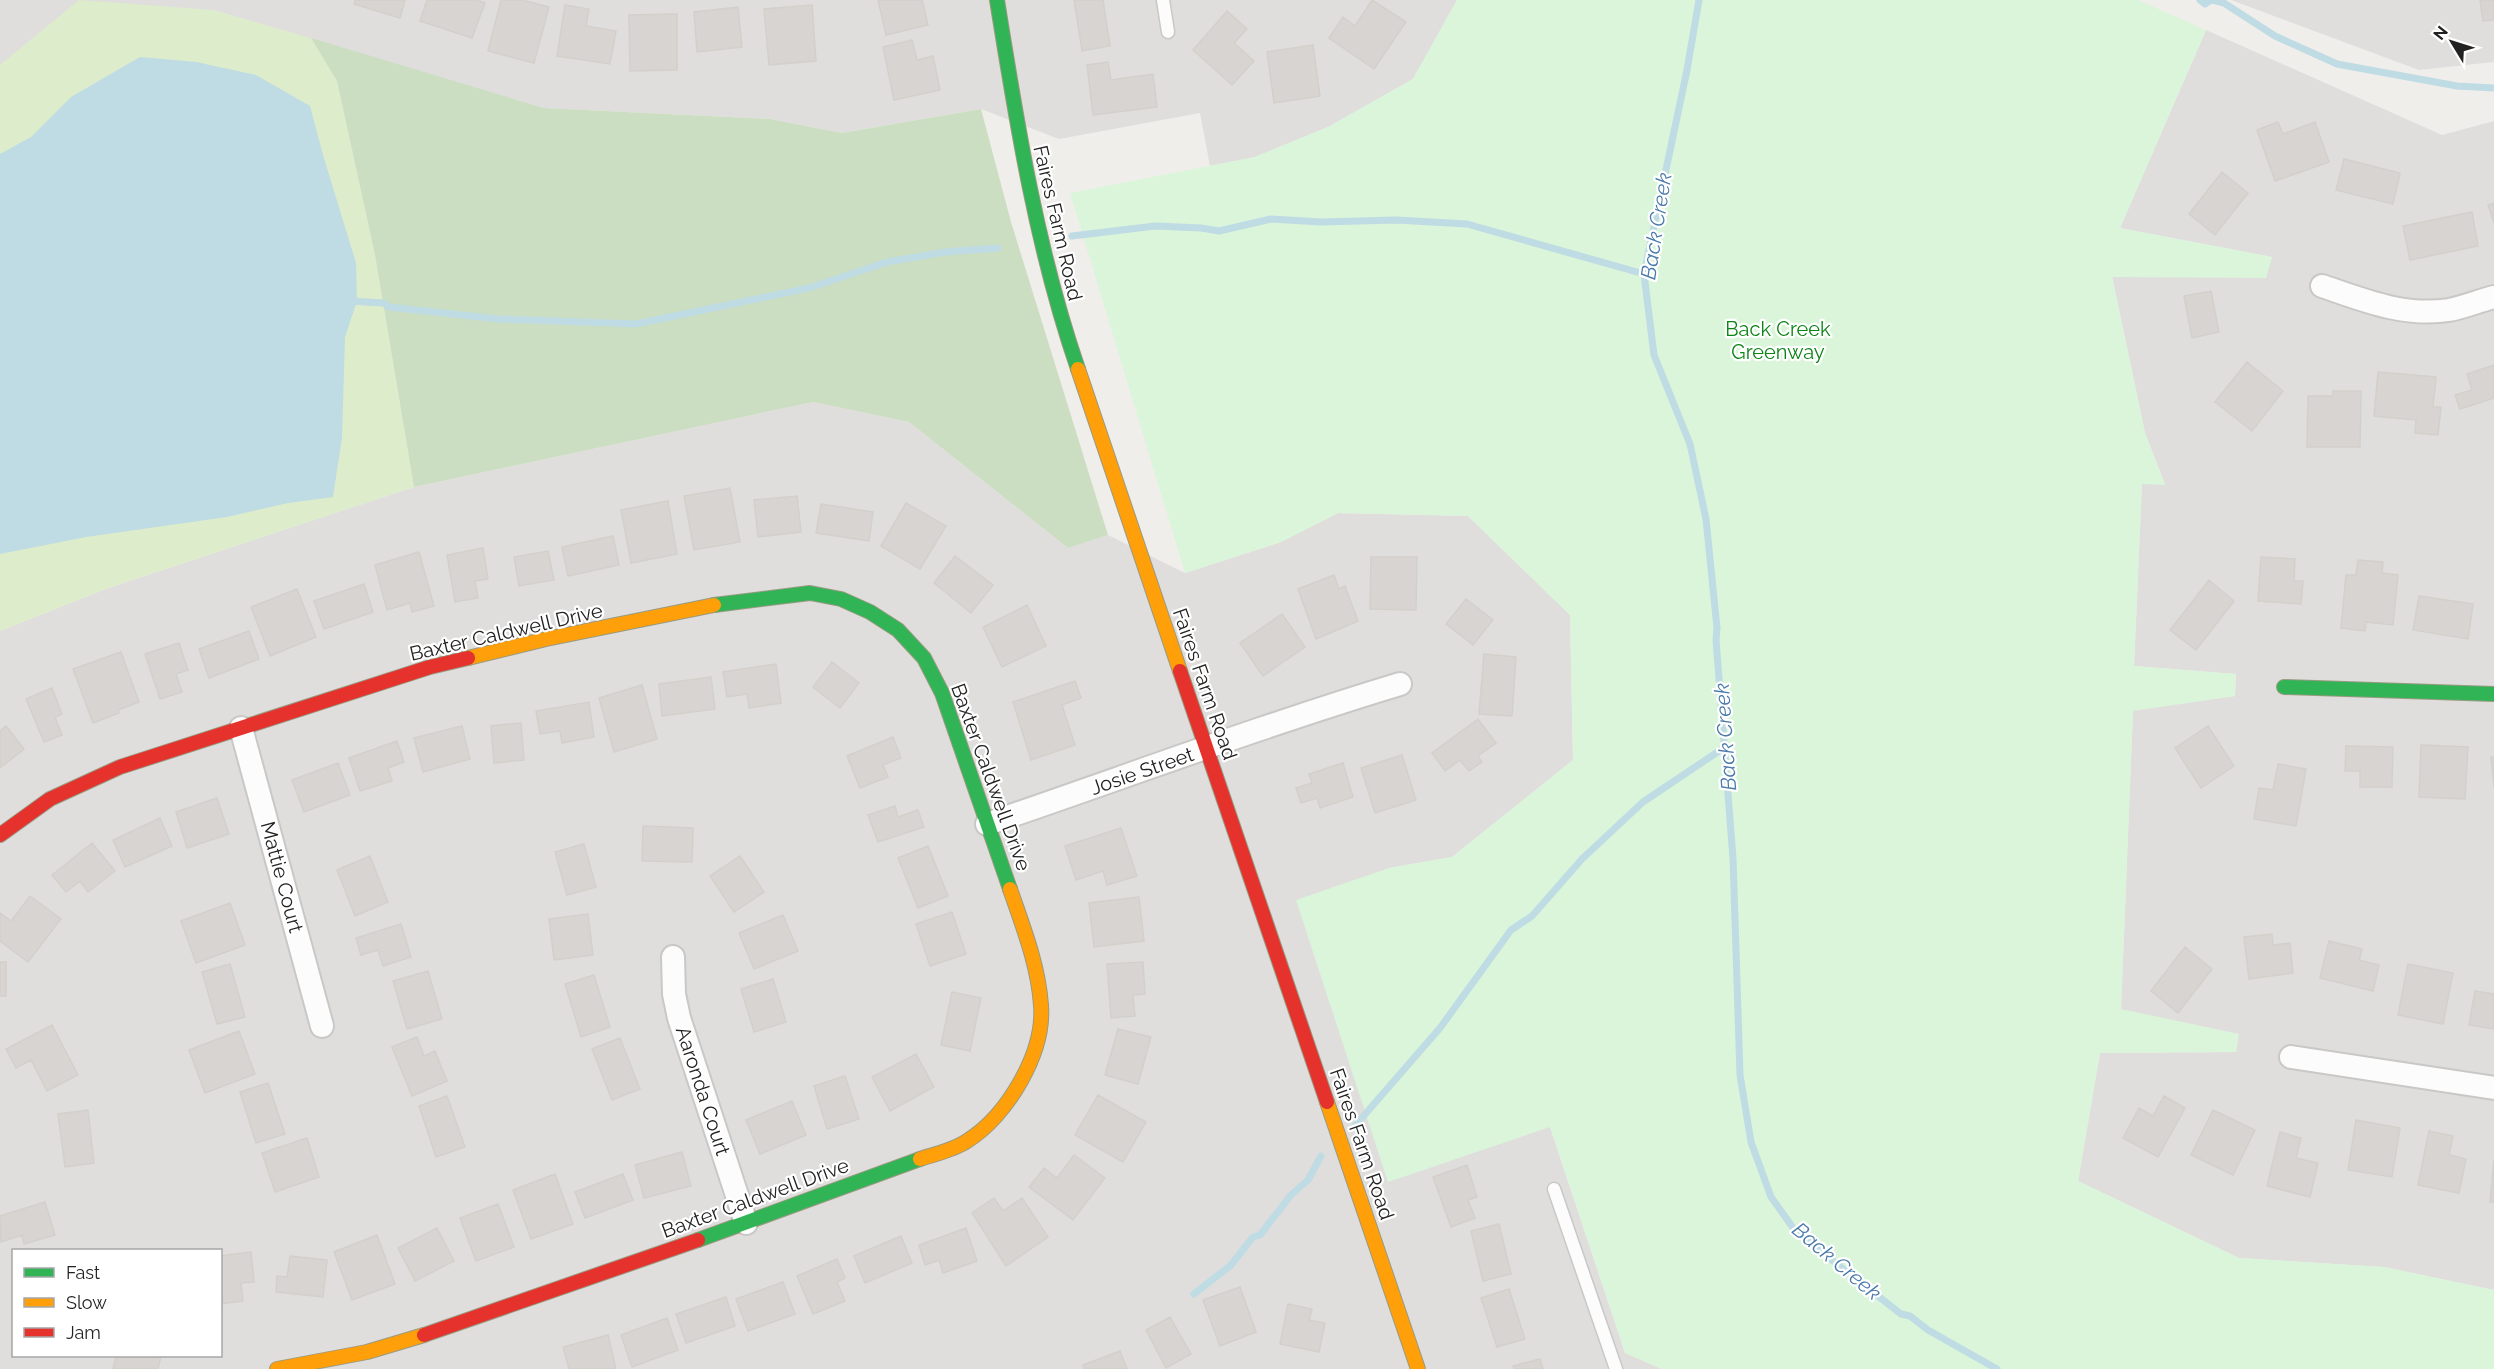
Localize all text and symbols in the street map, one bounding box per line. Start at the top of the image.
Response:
north arrow [2422,12,2482,72]
text: N [2429,22,2452,44]
street label: Faires Farm Road [1028,143,1088,303]
water label: Back Creek [1635,171,1677,281]
park label: Back Creek Greenway [1725,317,1831,364]
street label: Baxter Caldwell Drive [407,598,605,666]
street label: Faires Farm Road [1168,605,1242,763]
street label: Baxter Caldwell Drive [946,680,1036,874]
water label: Back Creek [1709,682,1741,792]
street label: Josie Street [1087,742,1197,800]
street label: Mattie Court [256,819,308,935]
street label: Aaronda Court [671,1023,735,1159]
street label: Faires Farm Road [1325,1065,1399,1223]
street label: Baxter Caldwell Drive [658,1153,852,1243]
water label: Back Creek [1788,1217,1886,1305]
legend [12,1249,222,1357]
text: Fast [66,1262,100,1283]
text: Slow [66,1292,107,1313]
text: Jam [66,1322,101,1343]

